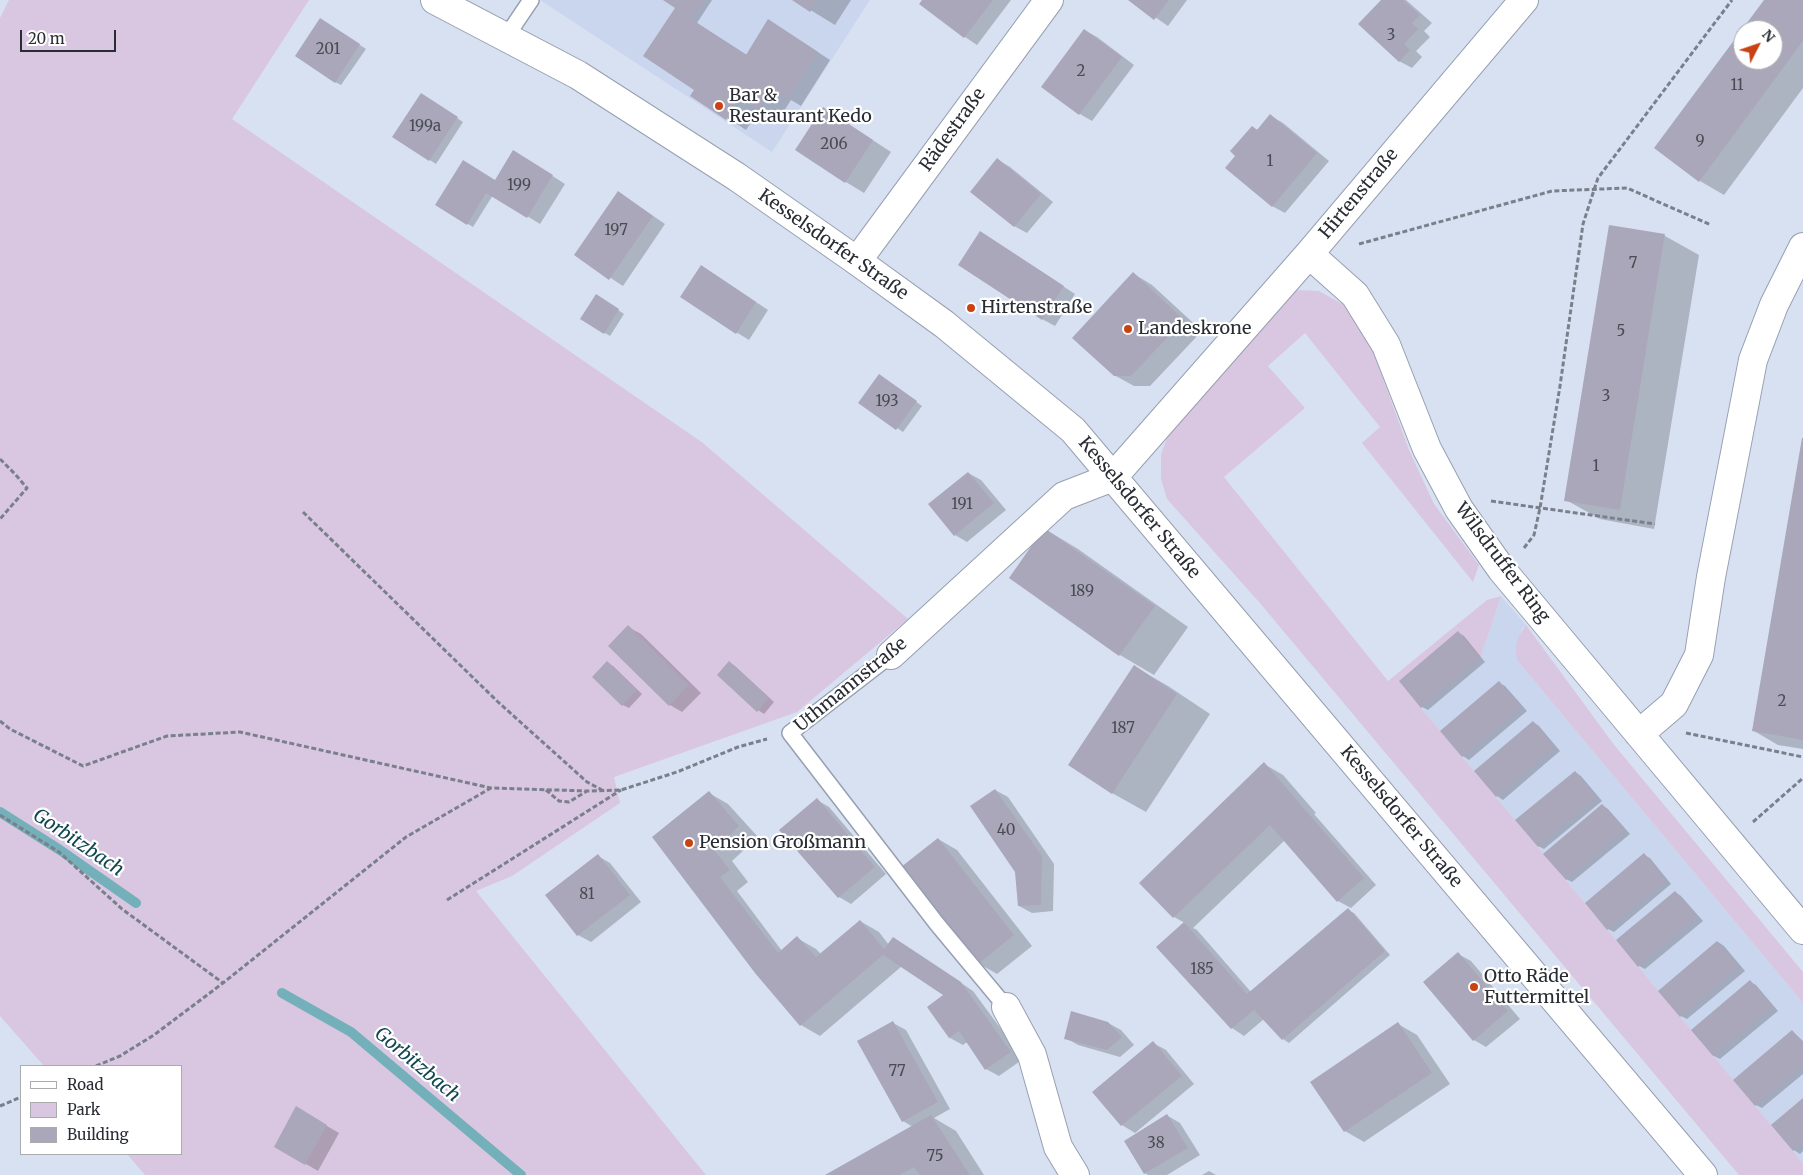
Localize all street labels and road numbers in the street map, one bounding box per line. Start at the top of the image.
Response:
street label: Rädestraße [916,84,990,176]
street label: Hirtenstraße [1315,144,1403,244]
street label: Kesselsdorfer Straße [754,185,912,305]
street label: Kesselsdorfer Straße [1073,433,1205,583]
street label: Wilsdruffer Ring [1450,499,1554,627]
street label: Uthmannstraße [791,633,911,737]
street label: Kesselsdorfer Straße [1335,742,1467,892]

